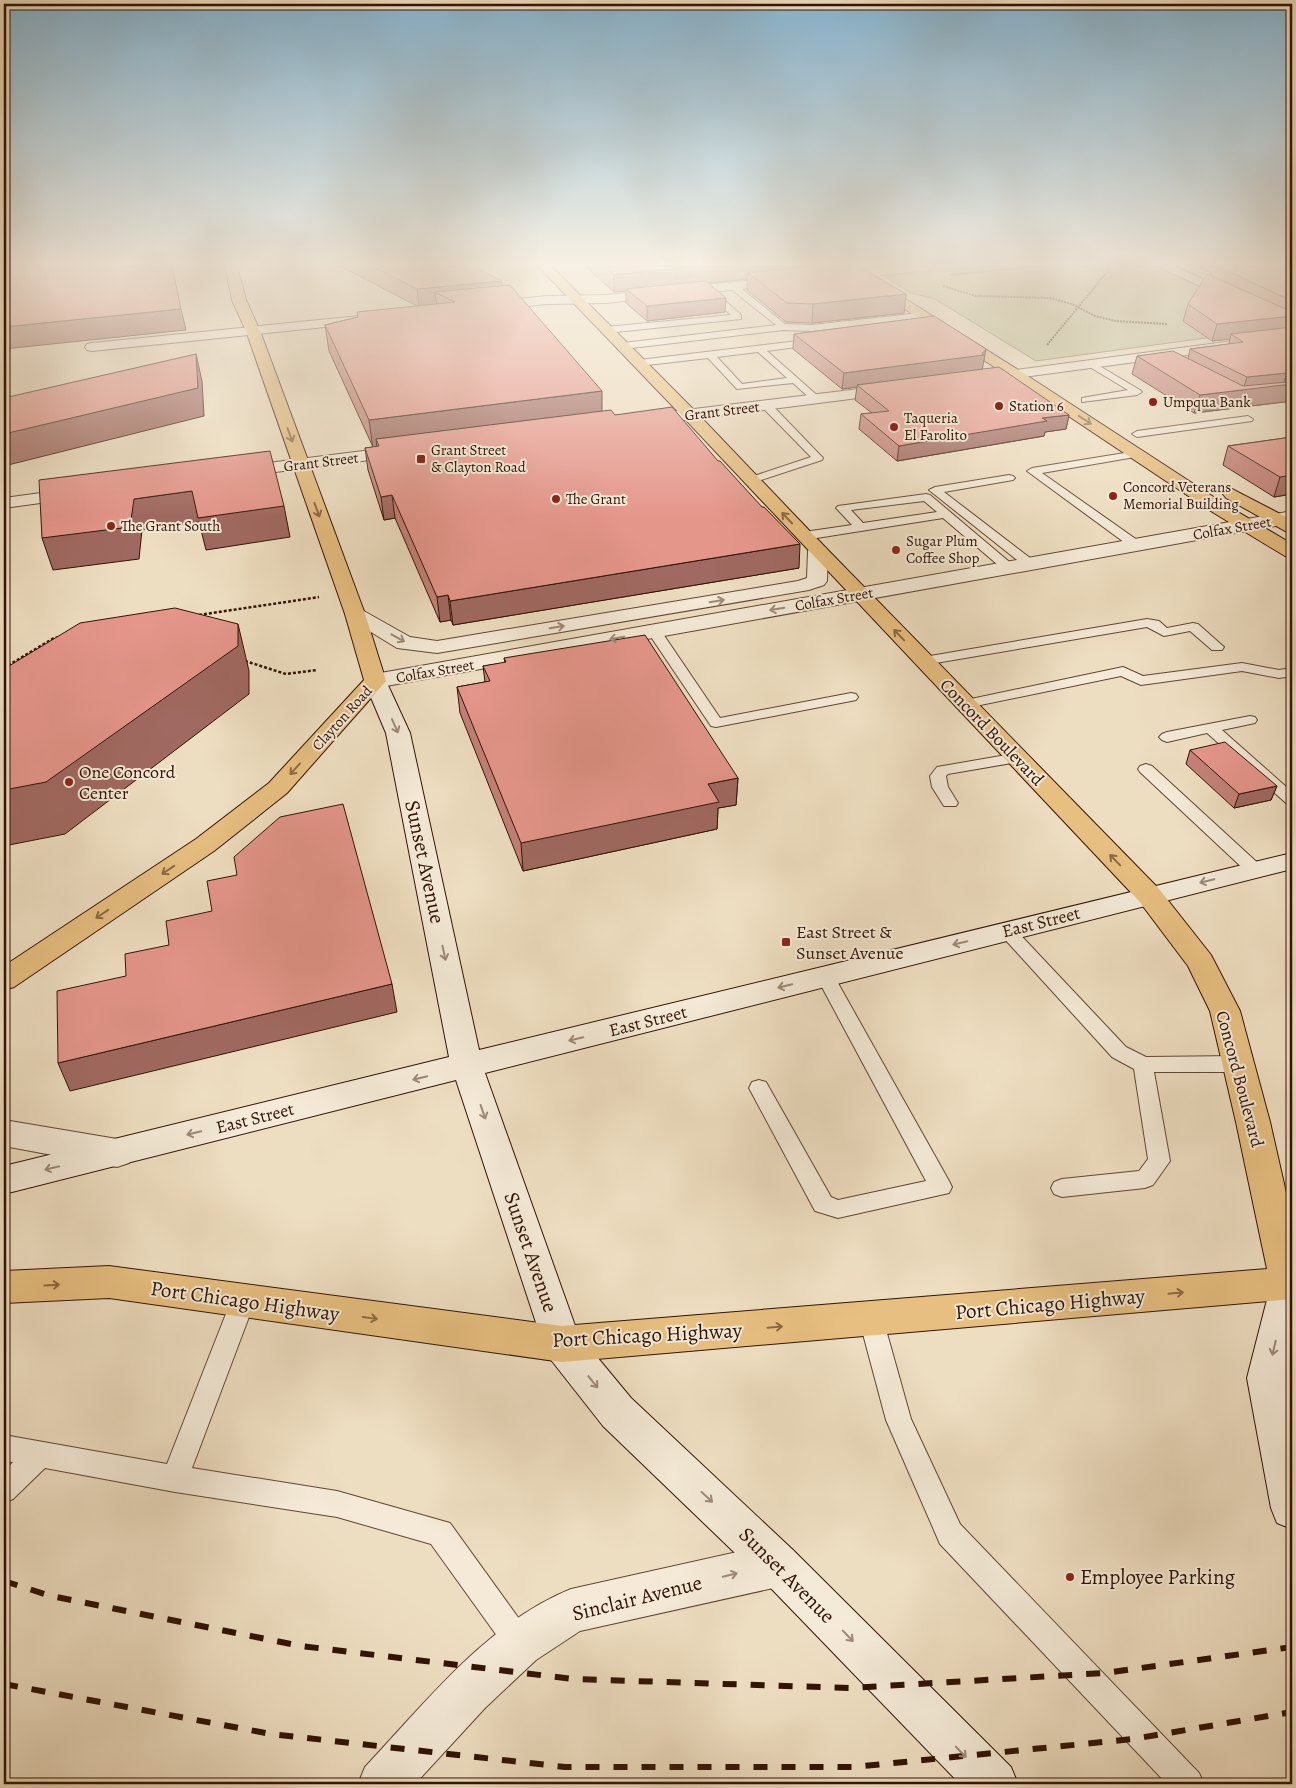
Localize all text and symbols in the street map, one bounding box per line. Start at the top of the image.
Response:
place label: Umpqua Bank [1163,392,1251,412]
street label: Grant Street [683,396,761,426]
place label: Station 6 [1009,396,1064,416]
marker: Umpqua Bank [1147,396,1159,408]
marker: Station 6 [993,400,1005,412]
place label: Taqueria El Farolito [904,408,967,445]
one-way arrow [1078,415,1092,425]
marker: Taqueria El Farolito [888,421,900,433]
one-way arrow [286,427,295,443]
place label: Grant Street & Clayton Road [431,440,527,477]
street label: Grant Street [282,447,360,477]
marker: Grant Street & Clayton Road [415,453,427,465]
place label: Concord Veterans Memorial Building [1123,477,1239,514]
place label: The Grant [566,489,626,509]
marker: Concord Veterans Memorial Building [1107,490,1119,502]
marker: The Grant [550,493,562,505]
one-way arrow [313,502,322,517]
one-way arrow [781,511,793,524]
street label: Colfax Street [1191,511,1273,545]
place label: The Grant South [121,516,220,536]
marker: The Grant South [105,520,117,532]
place label: Sugar Plum Coffee Shop [906,531,979,568]
marker: Sugar Plum Coffee Shop [890,544,902,556]
street label: Colfax Street [793,582,875,616]
one-way arrow [709,595,725,605]
one-way arrow [770,605,786,615]
one-way arrow [548,622,564,632]
one-way arrow [893,629,905,641]
one-way arrow [610,633,626,643]
one-way arrow [390,634,404,644]
street label: Colfax Street [394,654,476,688]
street label: Concord Boulevard [935,673,1050,791]
street label: Clayton Road [307,680,377,755]
one-way arrow [390,718,400,733]
place label: One Concord Center [79,760,176,805]
one-way arrow [289,763,301,776]
marker: One Concord Center [63,776,75,788]
street label: Sunset Avenue [398,798,452,926]
one-way arrow [1109,854,1121,866]
one-way arrow [161,865,175,875]
one-way arrow [1200,877,1216,886]
street label: East Street [999,901,1083,943]
one-way arrow [95,909,109,919]
place label: East Street & Sunset Avenue [796,920,904,965]
marker: East Street & Sunset Avenue [780,936,792,948]
one-way arrow [952,939,968,948]
one-way arrow [440,945,449,961]
one-way arrow [777,982,793,991]
street label: East Street [606,1000,690,1042]
street label: Concord Boulevard [1210,1008,1270,1150]
one-way arrow [569,1035,585,1044]
one-way arrow [413,1074,429,1083]
street label: East Street [213,1097,297,1139]
one-way arrow [479,1104,488,1119]
one-way arrow [187,1129,203,1139]
one-way arrow [45,1164,61,1173]
street label: Sunset Avenue [497,1188,565,1316]
street label: Port Chicago Highway [149,1274,342,1328]
one-way arrow [44,1280,60,1289]
street label: Port Chicago Highway [954,1282,1147,1326]
one-way arrow [1167,1288,1183,1298]
one-way arrow [362,1313,378,1323]
street label: Port Chicago Highway [551,1316,743,1354]
one-way arrow [767,1322,783,1331]
one-way arrow [1269,1340,1278,1356]
one-way arrow [587,1375,598,1388]
one-way arrow [701,1491,713,1503]
street label: Sunset Avenue [733,1521,841,1629]
place label: Employee Parking [1080,1563,1235,1591]
street label: Sinclair Avenue [569,1568,705,1628]
one-way arrow [721,1570,737,1579]
marker: Employee Parking [1064,1571,1076,1583]
one-way arrow [842,1629,854,1642]
one-way arrow [955,1745,967,1757]

